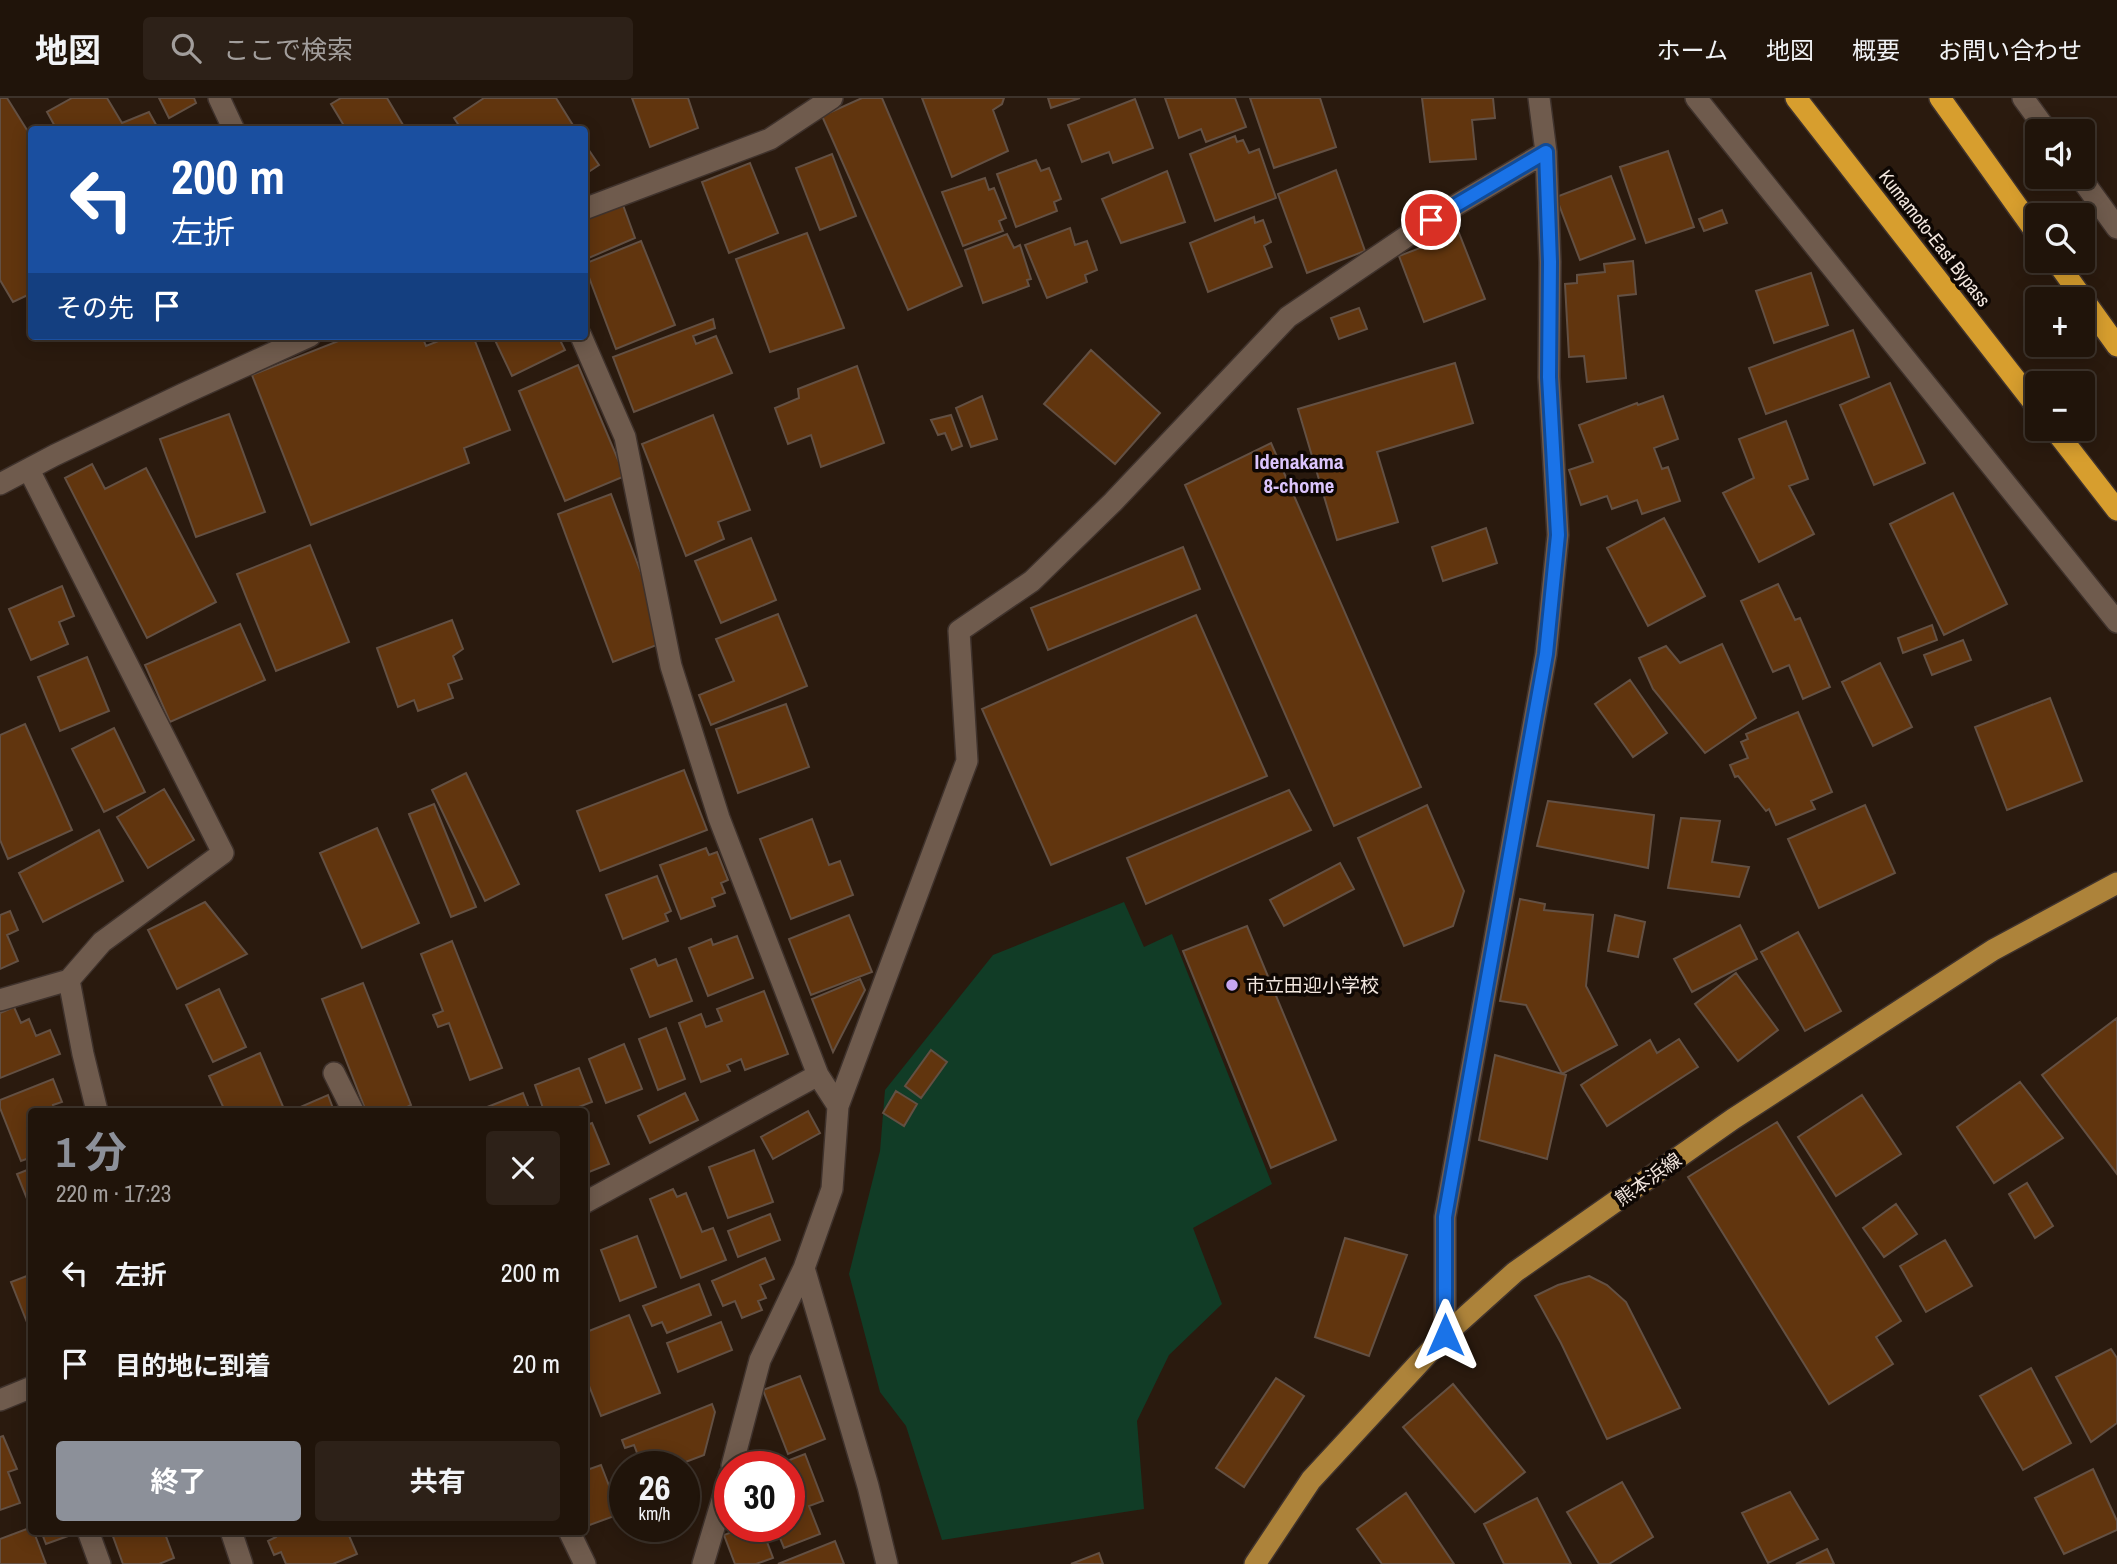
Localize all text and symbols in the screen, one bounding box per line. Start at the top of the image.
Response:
search box [143,17,633,80]
text: 地図 [35,28,101,72]
icon: search [167,29,205,67]
text: ここで検索 [223,32,353,67]
text: ホーム [1657,34,1728,66]
text: 地図 [1766,34,1814,66]
text: 概要 [1852,34,1900,66]
text: お問い合わせ [1938,34,2082,66]
map controls [2025,119,2095,441]
button: sound [2025,119,2095,189]
text: 200 m [171,143,285,209]
icon: left [56,154,147,245]
street label: Kumamoto-East Bypass [1873,164,1997,312]
pin [1401,190,1461,250]
icon: arrive [1412,201,1450,239]
button: search [2025,203,2095,273]
text: 左折 [171,210,235,253]
icon: arrive [148,287,186,325]
button: + [2025,287,2095,357]
text: その先 [56,290,134,325]
button: − [2025,371,2095,441]
district label: Idenakama 8-chome [1254,447,1344,500]
place label: 市立田迎小学校 [1246,972,1379,998]
marker: 市立田迎小学校 [1224,977,1240,993]
text: 1 分 [56,1124,127,1180]
button: close [486,1131,560,1205]
street label: 熊本浜線 [1609,1147,1687,1211]
text: 220 m · 17:23 [56,1178,171,1209]
icon: left [56,1254,94,1292]
text: 200 m [501,1255,560,1290]
text: 左折 [115,1257,167,1292]
position arrow [1408,1298,1482,1372]
icon: arrive [56,1345,94,1383]
text: 20 m [513,1346,560,1381]
text: 目的地に到着 [115,1348,271,1383]
button: 終了 [56,1441,301,1521]
button: 共有 [315,1441,560,1521]
speed limit sign: 30 [714,1451,805,1542]
text: 26 [639,1464,670,1511]
text: km/h [639,1501,671,1526]

